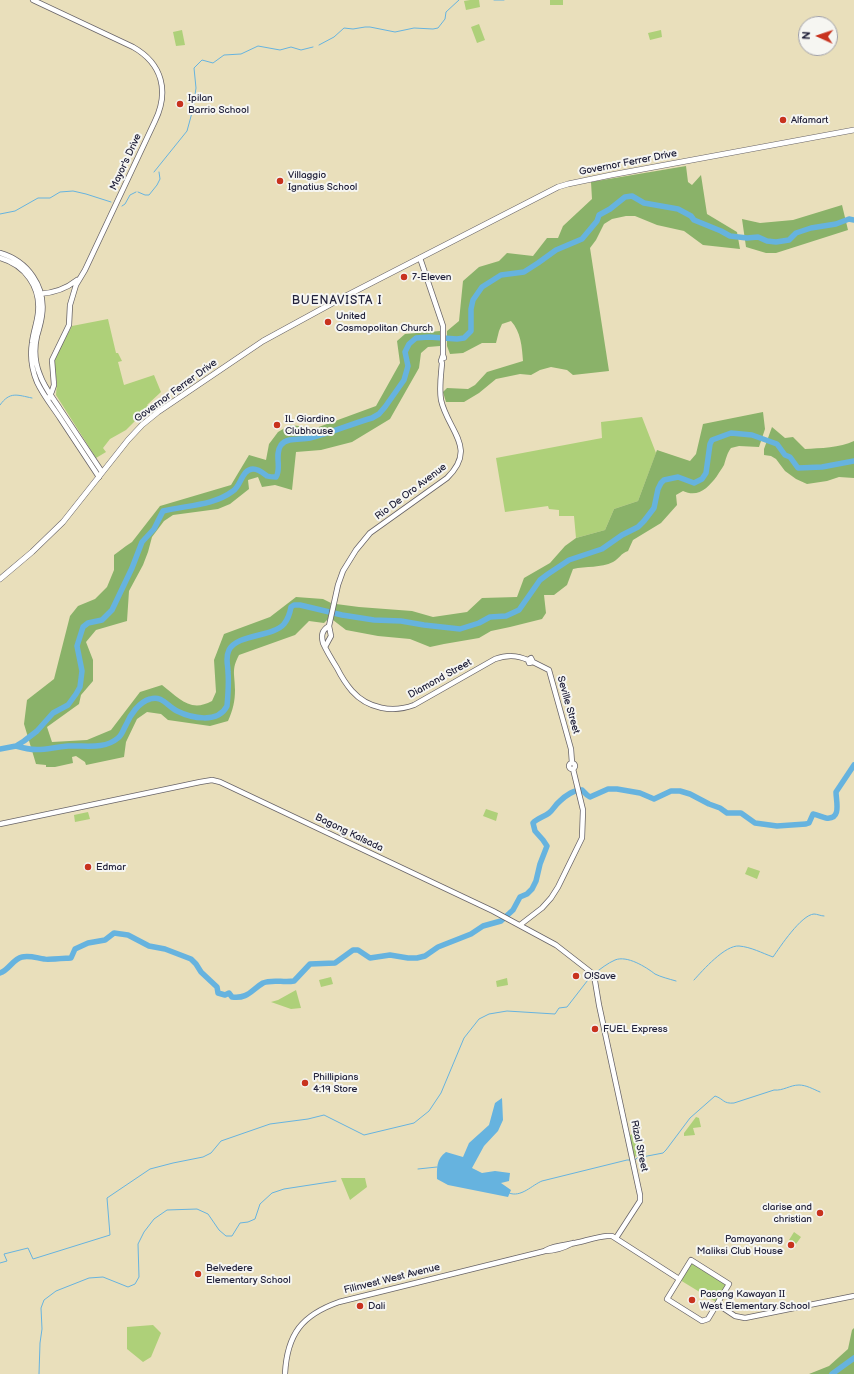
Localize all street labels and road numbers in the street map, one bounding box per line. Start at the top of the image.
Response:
street label: Mayor's Drive [108,132,144,192]
street label: Governor Ferrer Drive [578,148,678,178]
street label: Governor Ferrer Drive [132,357,220,425]
street label: Rio De Oro Avenue [373,461,449,523]
street label: Diamond Street [406,657,474,701]
street label: Seville Street [554,675,582,735]
street label: Bagong Kalsada [313,811,385,855]
street label: Rizal Street [628,1119,650,1173]
street label: Filinvest West Avenue [343,1261,441,1297]

